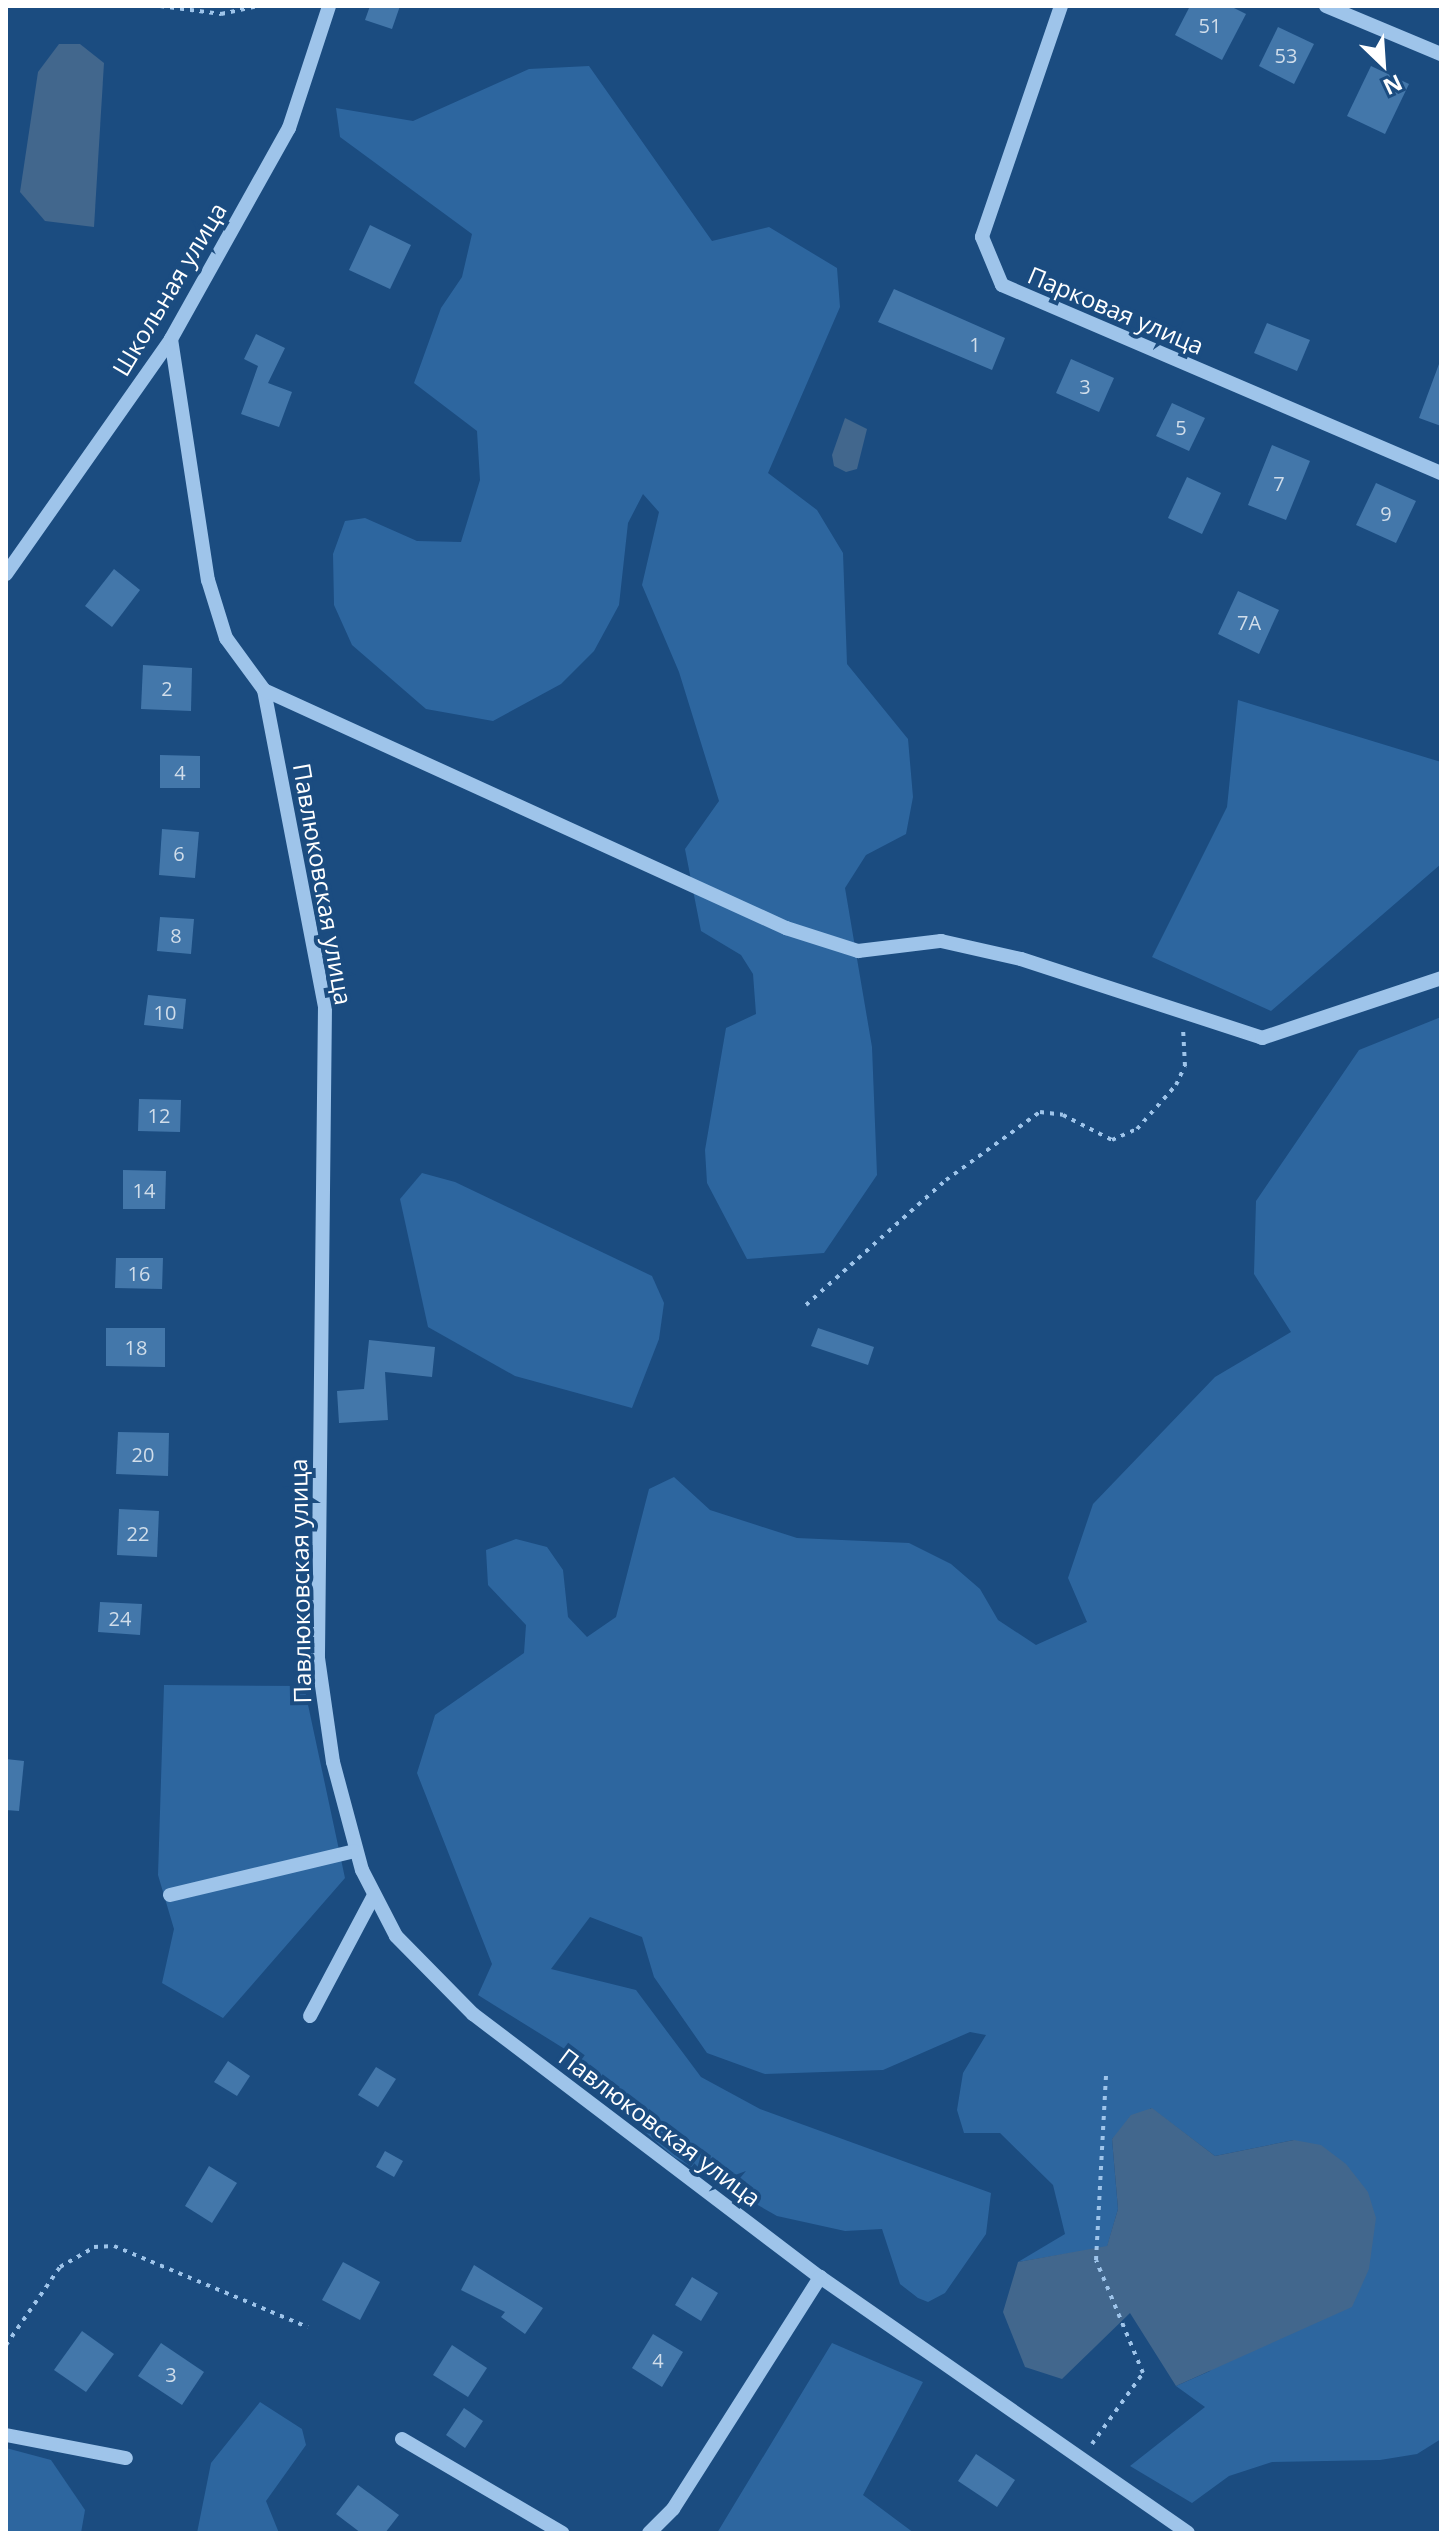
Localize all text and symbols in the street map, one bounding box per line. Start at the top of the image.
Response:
house number: 51 [1199,13,1221,37]
north arrow [1343,24,1423,104]
house number: 53 [1275,43,1297,67]
text: N [1379,68,1408,103]
street label: Школьная улица [106,197,232,381]
street label: Парковая улица [1024,260,1208,360]
house number: 1 [969,332,981,356]
house number: 3 [1079,374,1091,398]
house number: 5 [1175,415,1187,439]
house number: 7 [1273,471,1285,495]
house number: 9 [1380,501,1392,525]
house number: 7А [1237,610,1261,634]
house number: 2 [161,676,173,700]
house number: 4 [174,760,186,784]
street label: Павлюковская улица [288,761,358,1007]
house number: 6 [173,841,185,865]
house number: 8 [170,923,182,947]
house number: 10 [154,1000,176,1024]
house number: 12 [148,1103,170,1127]
house number: 14 [133,1178,155,1202]
house number: 16 [128,1261,150,1285]
house number: 18 [125,1335,147,1359]
house number: 20 [132,1442,154,1466]
street label: Павлюковская улица [283,1458,317,1704]
house number: 22 [127,1521,149,1545]
house number: 24 [109,1606,131,1630]
street label: Павлюковская улица [554,2042,766,2212]
house number: 4 [652,2348,664,2372]
house number: 3 [165,2362,177,2386]

